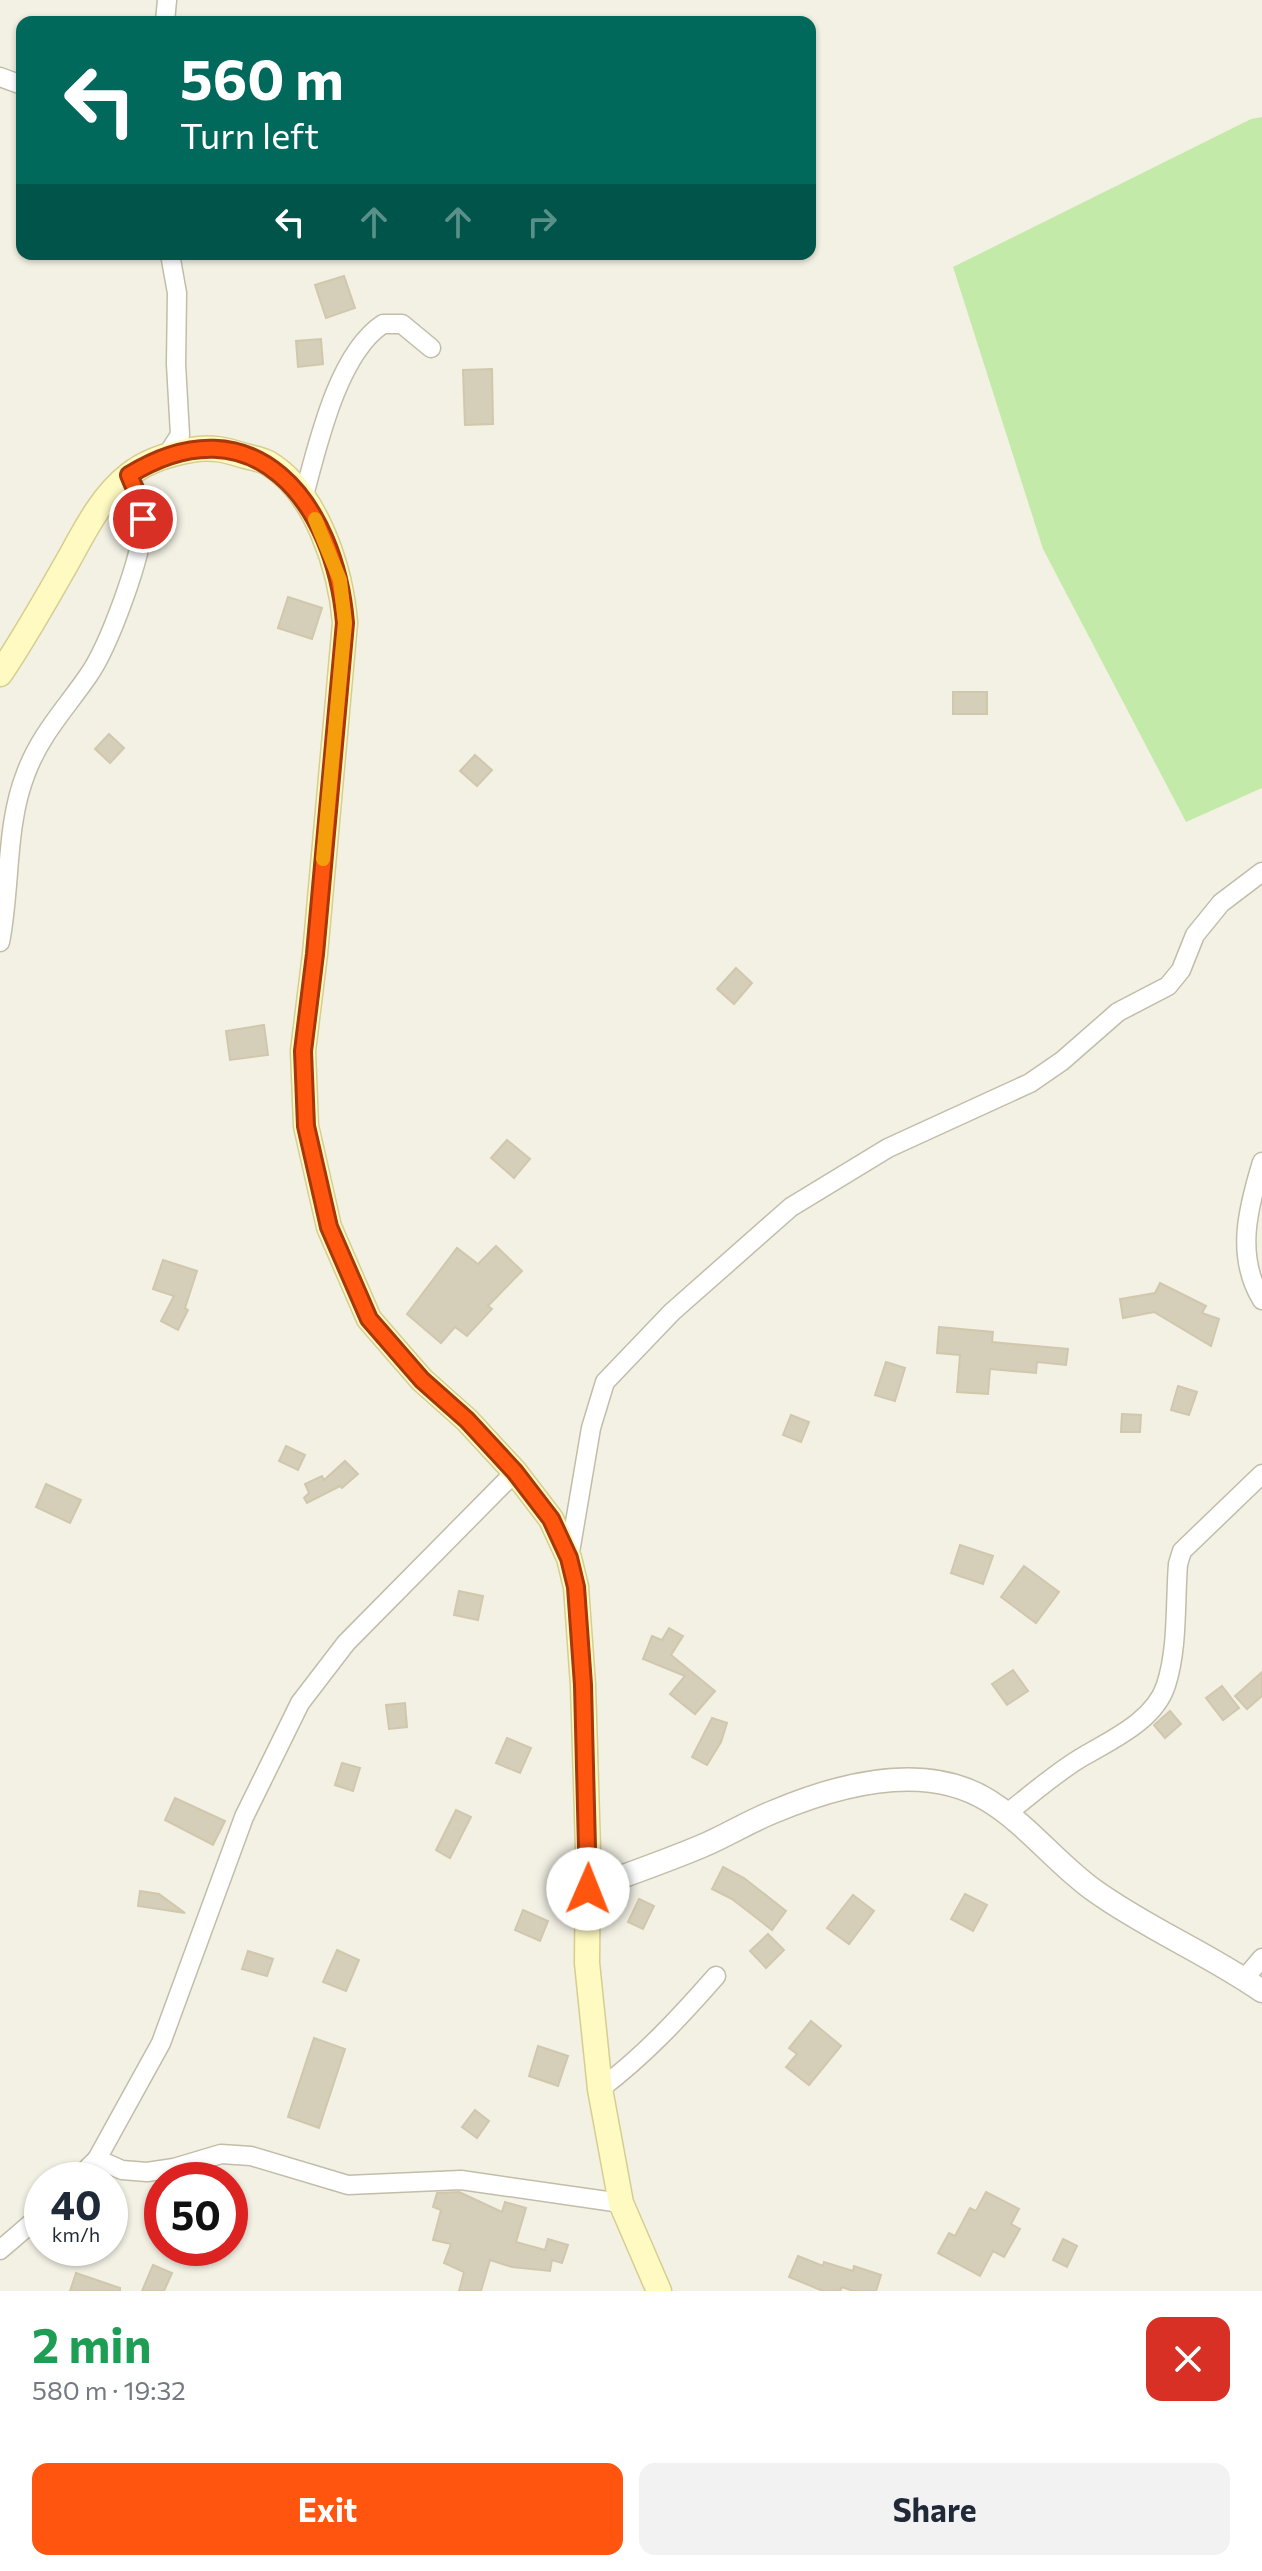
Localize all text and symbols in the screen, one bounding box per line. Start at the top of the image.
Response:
text: 560 m [180,43,344,112]
icon: left [48,48,152,152]
text: Turn left [180,112,319,156]
icon: left [268,200,312,244]
icon: ahead [352,200,396,244]
icon: ahead [436,200,480,244]
icon: right [520,200,564,244]
pin [109,485,177,553]
icon: arrive [121,497,165,541]
position arrow [546,1847,630,1931]
speed limit sign: 50 [144,2162,248,2266]
text: 40 [50,2179,102,2228]
text: km/h [52,2222,100,2246]
text: 2 min [32,2314,152,2373]
button: close [1146,2317,1230,2401]
text: 580 m · 19:32 [32,2374,186,2405]
button: Exit [32,2463,623,2555]
button: Share [639,2463,1230,2555]

